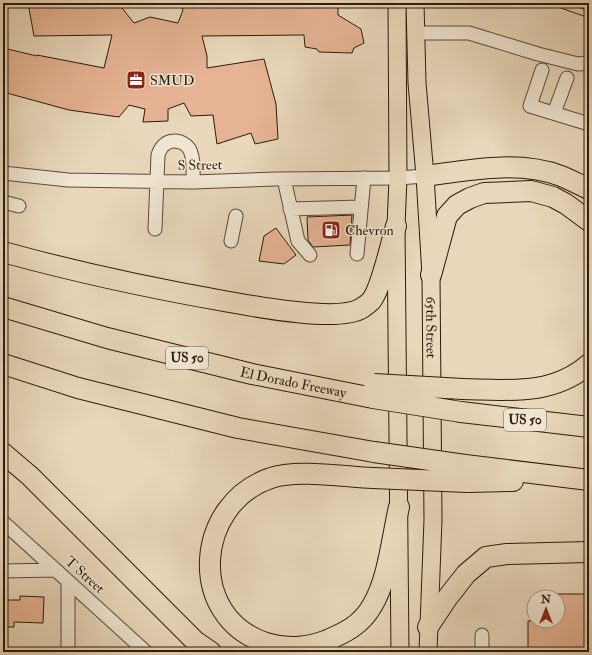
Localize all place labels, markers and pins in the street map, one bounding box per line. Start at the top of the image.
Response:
office icon: SMUD [125,69,147,91]
place label: SMUD [150,72,194,89]
fuel station icon: Chevron [320,219,342,241]
place label: Chevron [345,222,394,239]

